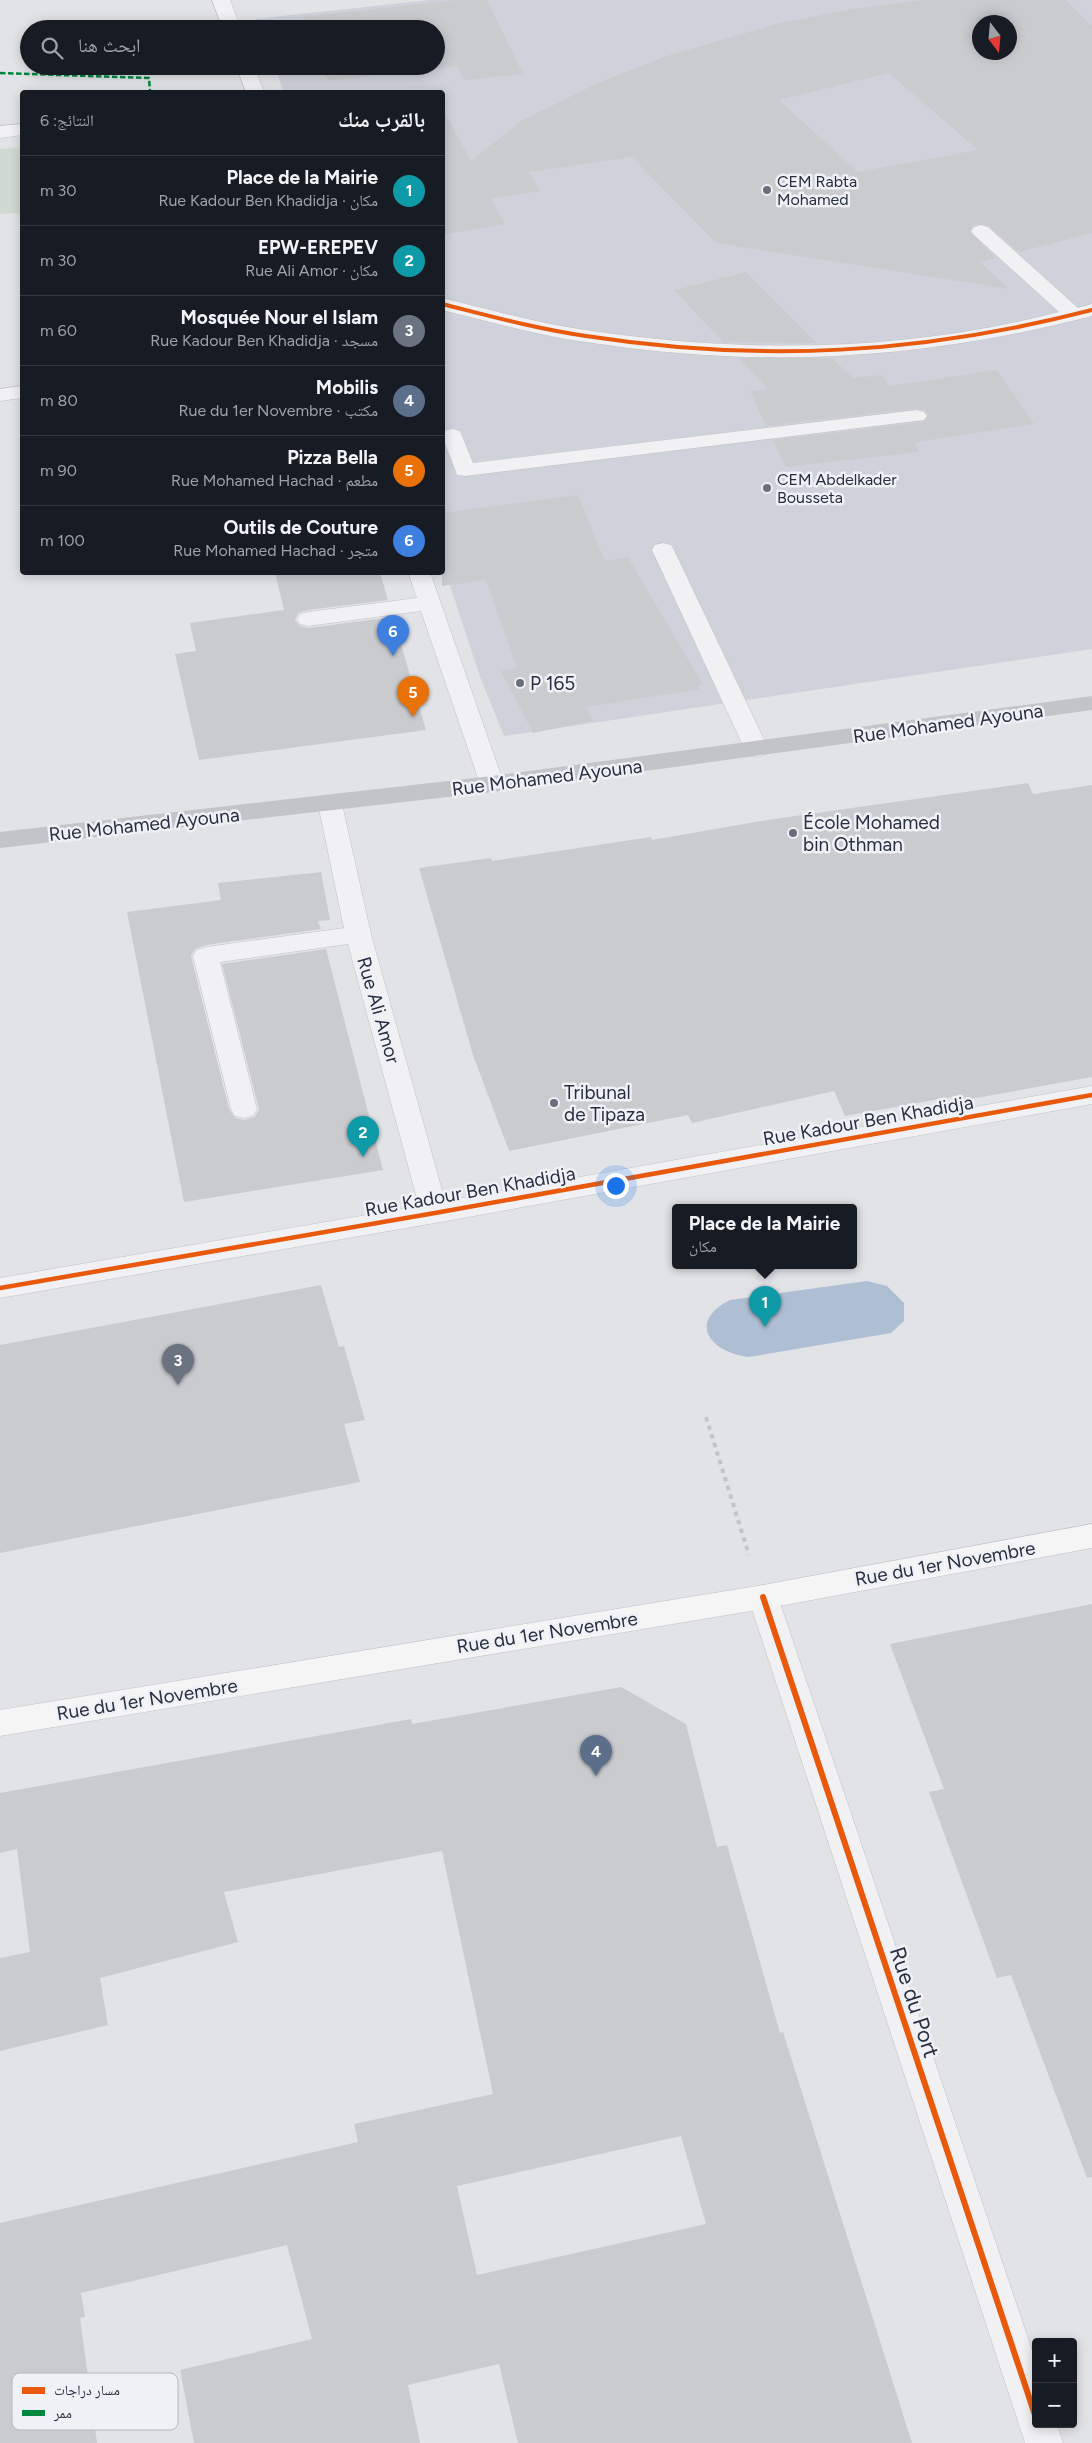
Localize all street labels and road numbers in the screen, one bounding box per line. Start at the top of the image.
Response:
street label: Rue Mohamed Ayouna [852,699,1045,748]
street label: Rue Mohamed Ayouna [451,754,644,801]
street label: Rue Mohamed Ayouna [48,803,241,846]
street label: Rue Ali Amor [352,954,405,1067]
street label: Rue Kadour Ben Khadidja [761,1091,975,1150]
street label: Rue Kadour Ben Khadidja [363,1162,577,1221]
street label: Rue du 1er Novembre [853,1536,1037,1591]
street label: Rue du 1er Novembre [455,1607,639,1658]
street label: Rue du 1er Novembre [55,1674,239,1725]
street label: Rue du Port [884,1943,945,2061]

